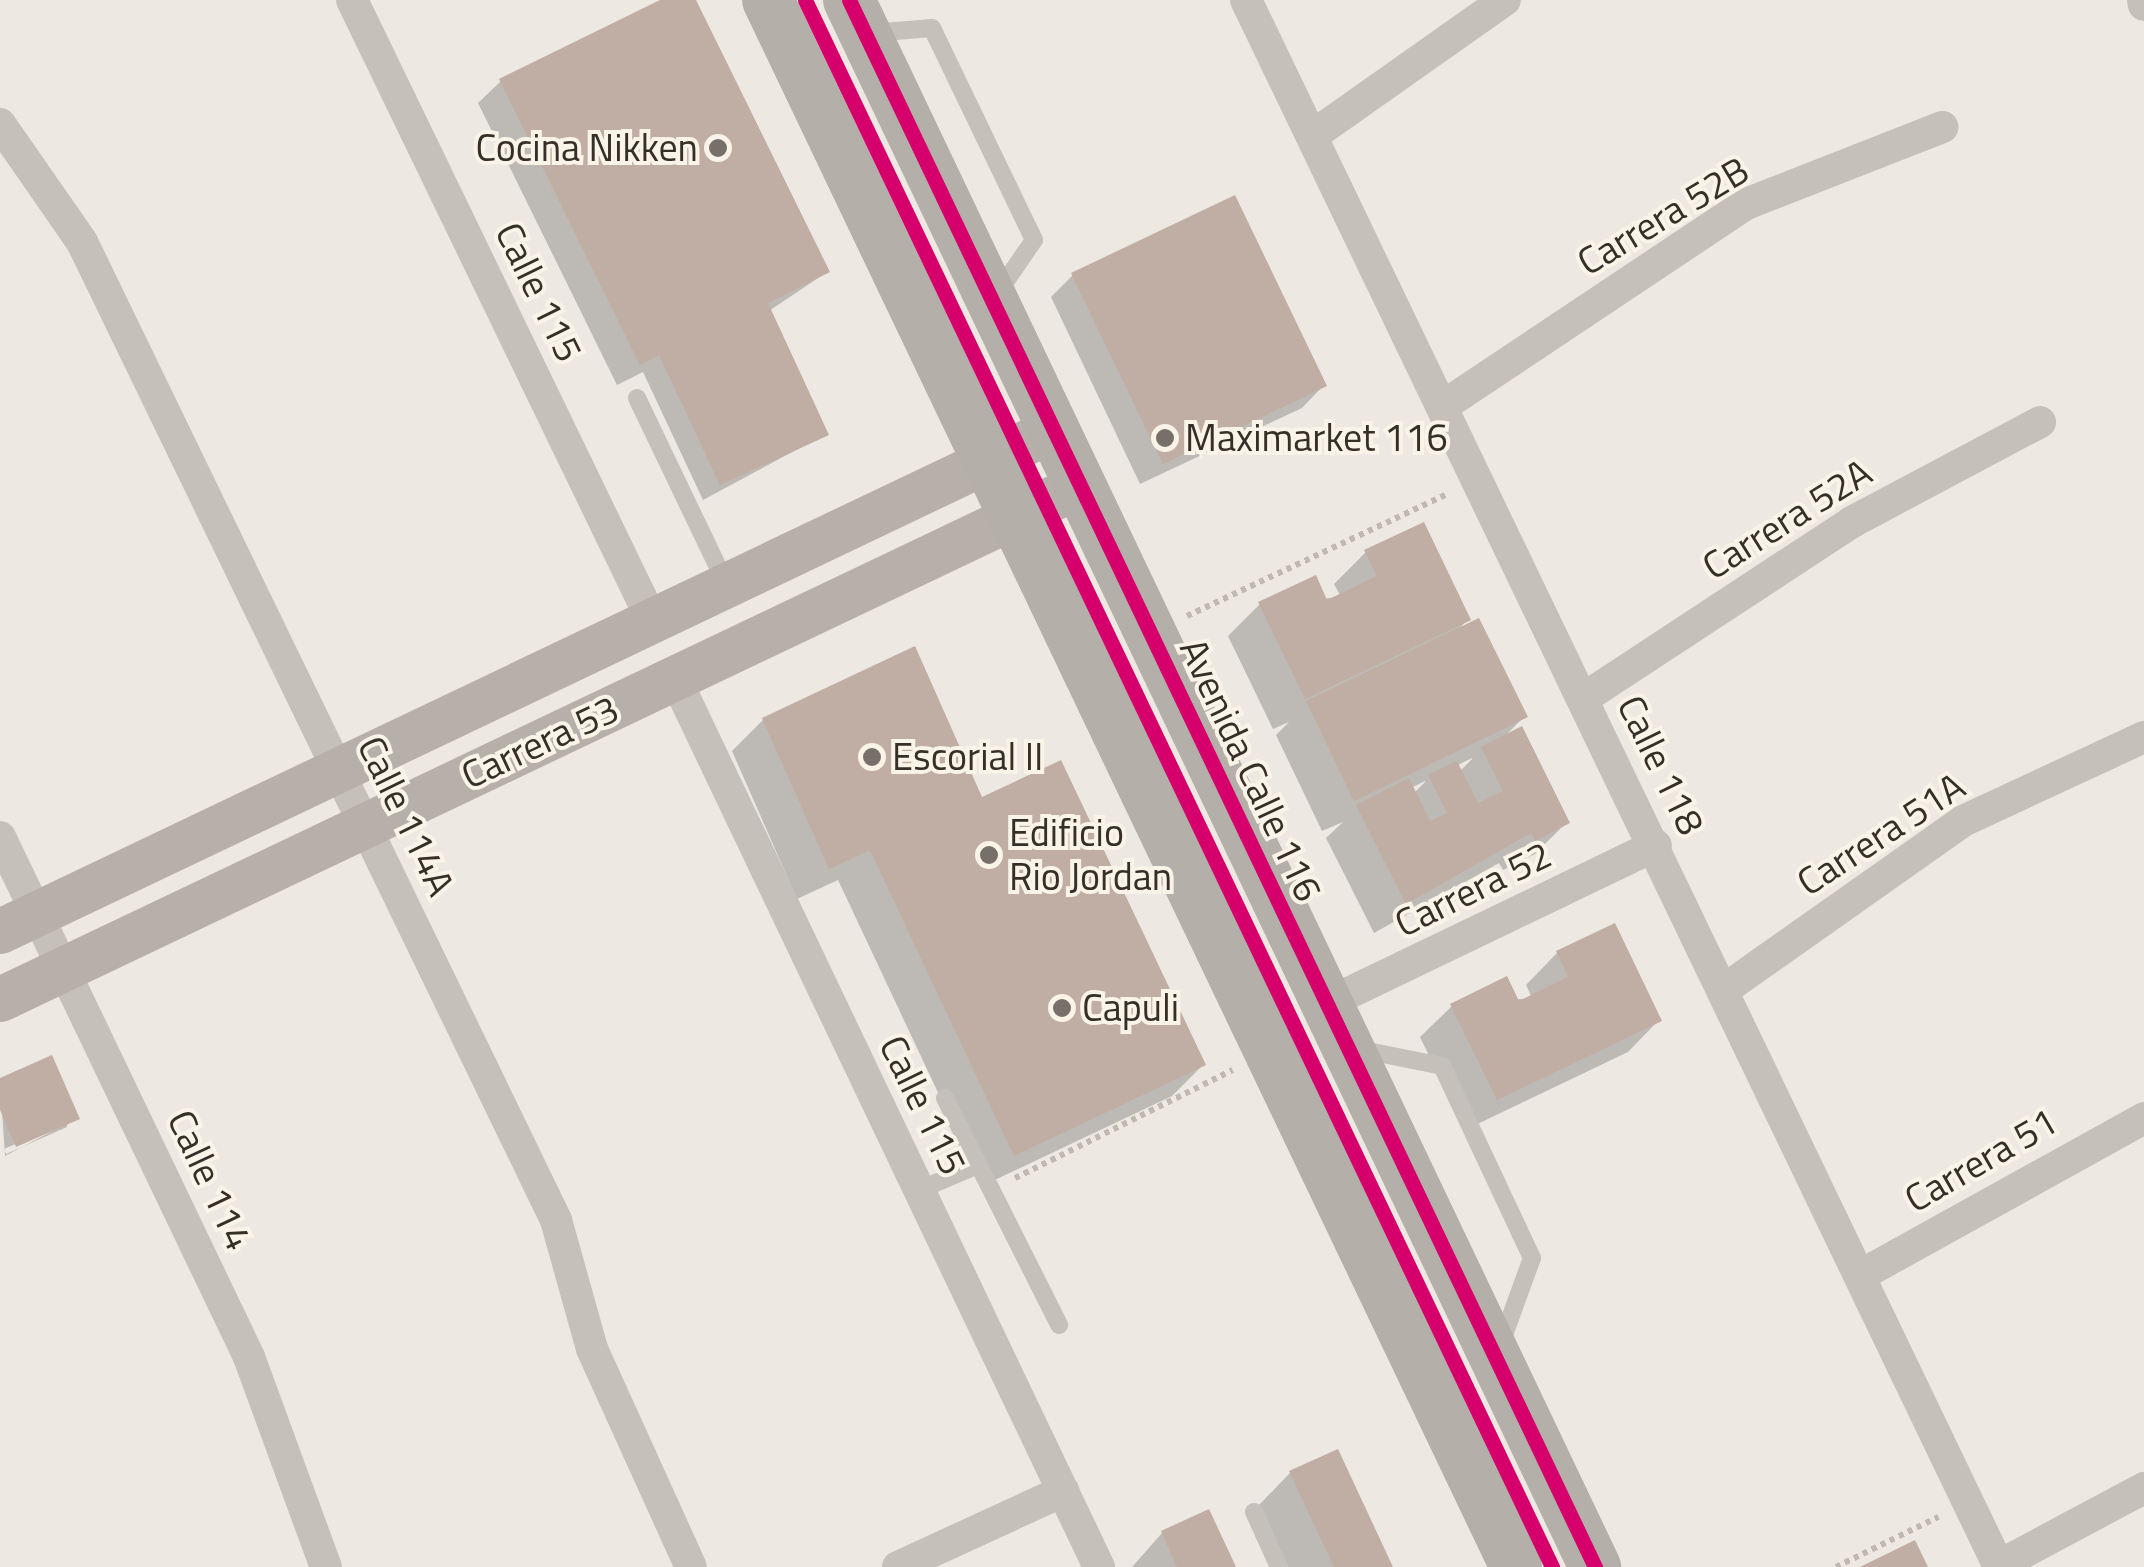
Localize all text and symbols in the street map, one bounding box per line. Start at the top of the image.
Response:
place label: Cocina Nikken [475,125,698,171]
marker: Cocina Nikken [707,137,729,159]
street label: Carrera 52B [1569,147,1757,285]
street label: Calle 115 [486,215,592,369]
place label: Maximarket 116 [1185,415,1448,461]
marker: Maximarket 116 [1154,427,1176,449]
street label: Carrera 52A [1694,449,1880,589]
street label: Avenida Calle 116 [1170,632,1332,908]
street label: Carrera 53 [454,686,626,798]
street label: Calle 118 [1608,688,1714,842]
street label: Calle 114A [348,729,464,903]
place label: Escorial II [892,734,1043,780]
marker: Escorial II [861,746,883,768]
street label: Carrera 51A [1789,763,1973,905]
place label: Edificio Rio Jordan [1009,810,1172,899]
street label: Carrera 52 [1388,832,1558,946]
marker: Edificio Rio Jordan [978,844,1000,866]
place label: Capuli [1082,985,1179,1031]
marker: Capuli [1051,997,1073,1019]
street label: Calle 115 [870,1028,976,1182]
street label: Carrera 51 [1897,1098,2065,1222]
street label: Calle 114 [158,1103,262,1257]

